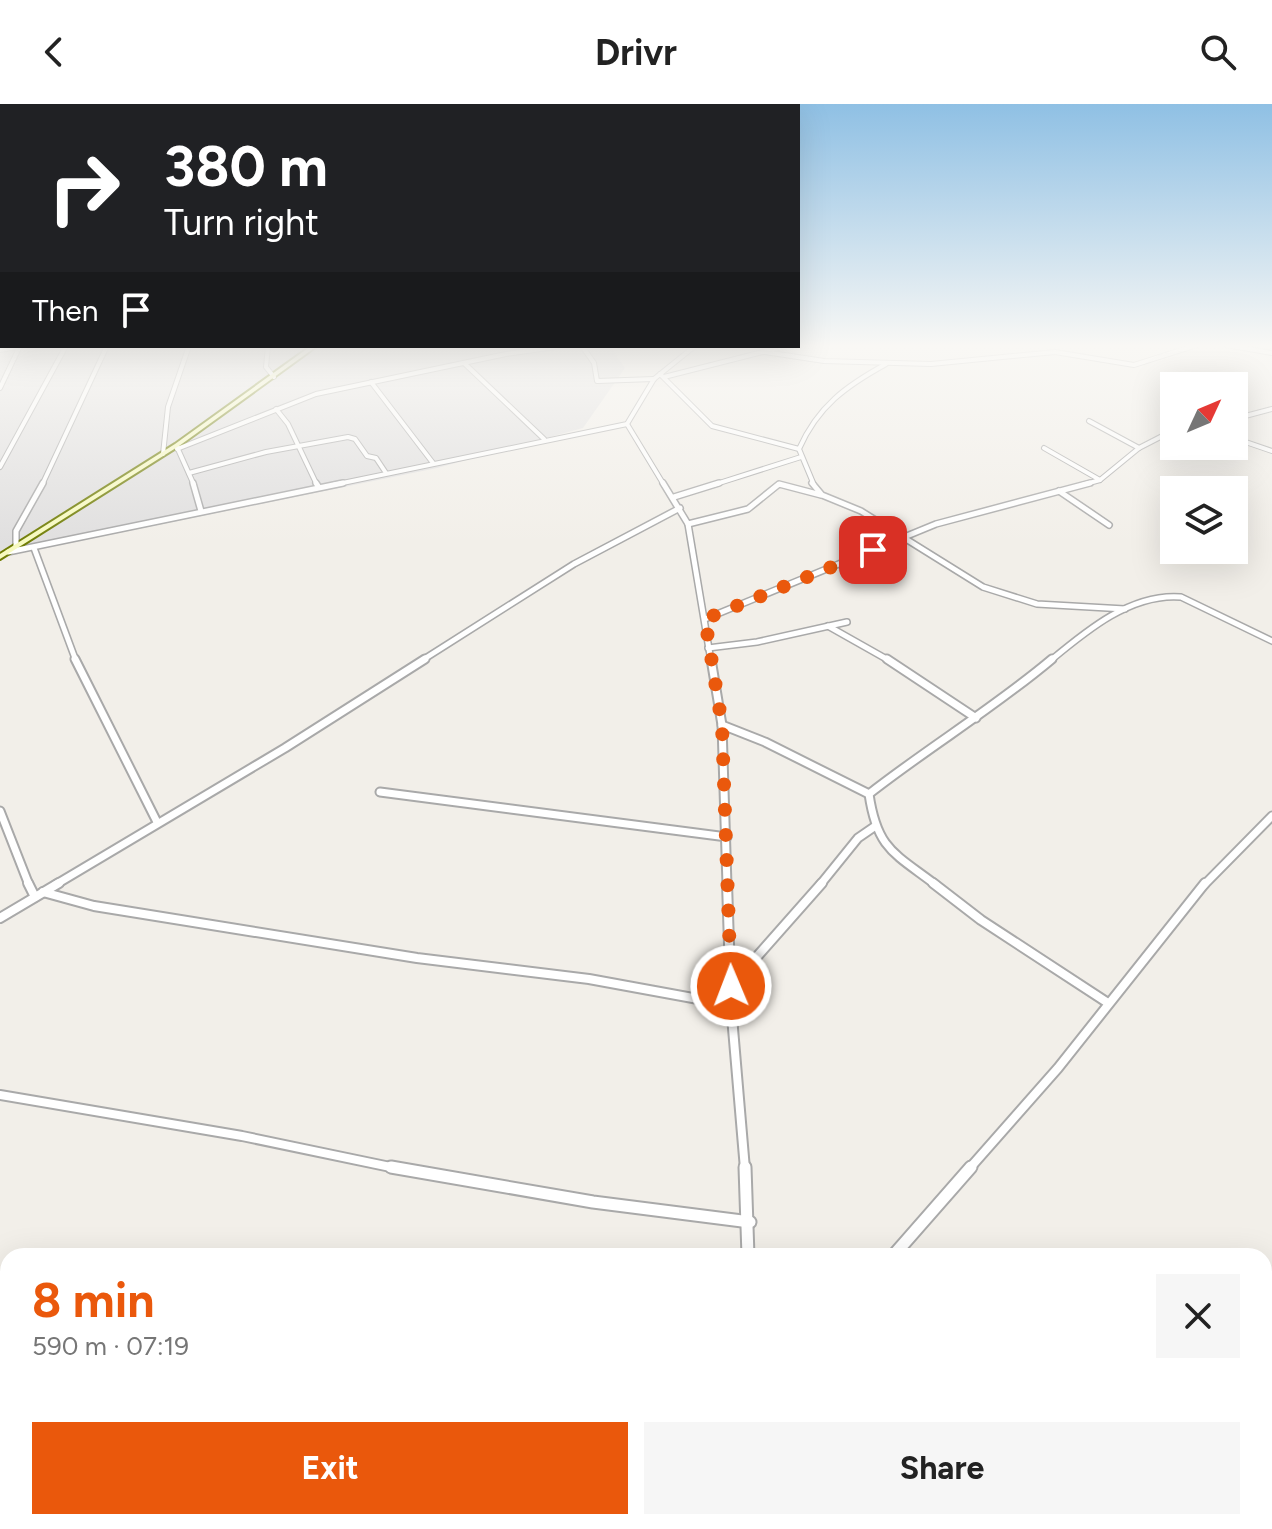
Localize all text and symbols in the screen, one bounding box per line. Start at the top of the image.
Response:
icon: back [32,30,76,74]
icon: search [1196,30,1240,74]
text: Drivr [595,31,677,74]
text: 380 m [164,133,328,200]
icon: right [32,136,136,240]
text: Turn right [164,201,319,244]
icon: arrive [114,288,158,332]
text: Then [32,292,98,329]
north arrow [1160,372,1248,460]
map controls [1160,372,1248,564]
button: layers [1160,476,1248,564]
pin [839,516,907,584]
icon: arrive [851,528,895,572]
position arrow [689,944,773,1028]
text: 8 min [32,1271,155,1329]
button: close [1156,1274,1240,1358]
text: 590 m · 07:19 [32,1330,189,1362]
button: Exit [32,1422,628,1514]
button: Share [644,1422,1240,1514]

